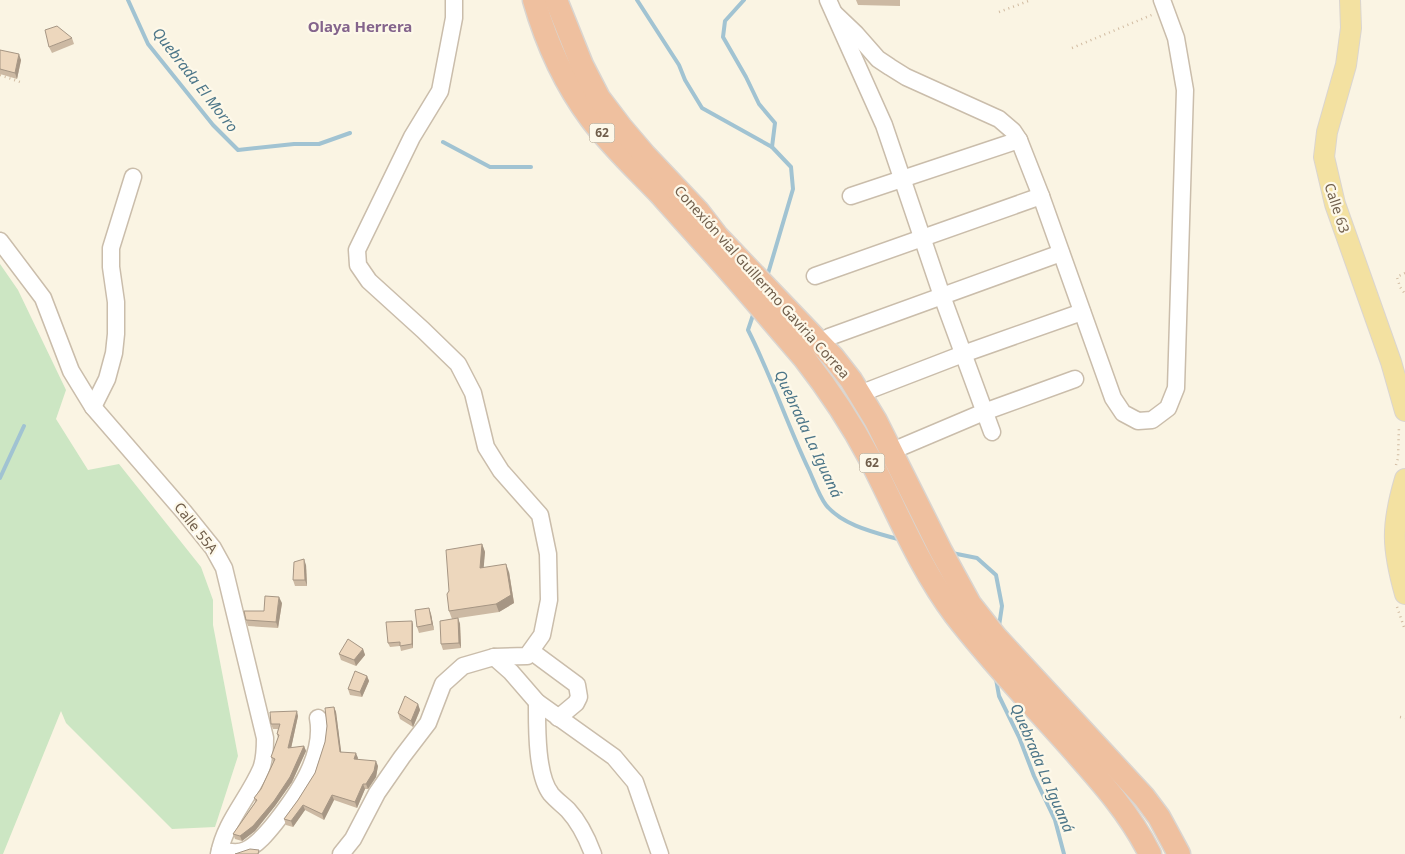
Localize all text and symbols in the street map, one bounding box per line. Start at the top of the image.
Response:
district label: Olaya Herrera [308,16,412,36]
water label: Quebrada El Morro [149,23,243,136]
road number: 62 [590,124,614,142]
street label: Calle 63 [1320,180,1354,235]
street label: Conexión vial Guillermo Gaviria Correa [670,181,854,382]
water label: Quebrada La Iguaná [771,367,847,501]
road number: 62 [860,453,884,472]
street label: Calle 55A [170,498,223,557]
water label: Quebrada La Iguaná [1007,700,1079,836]

